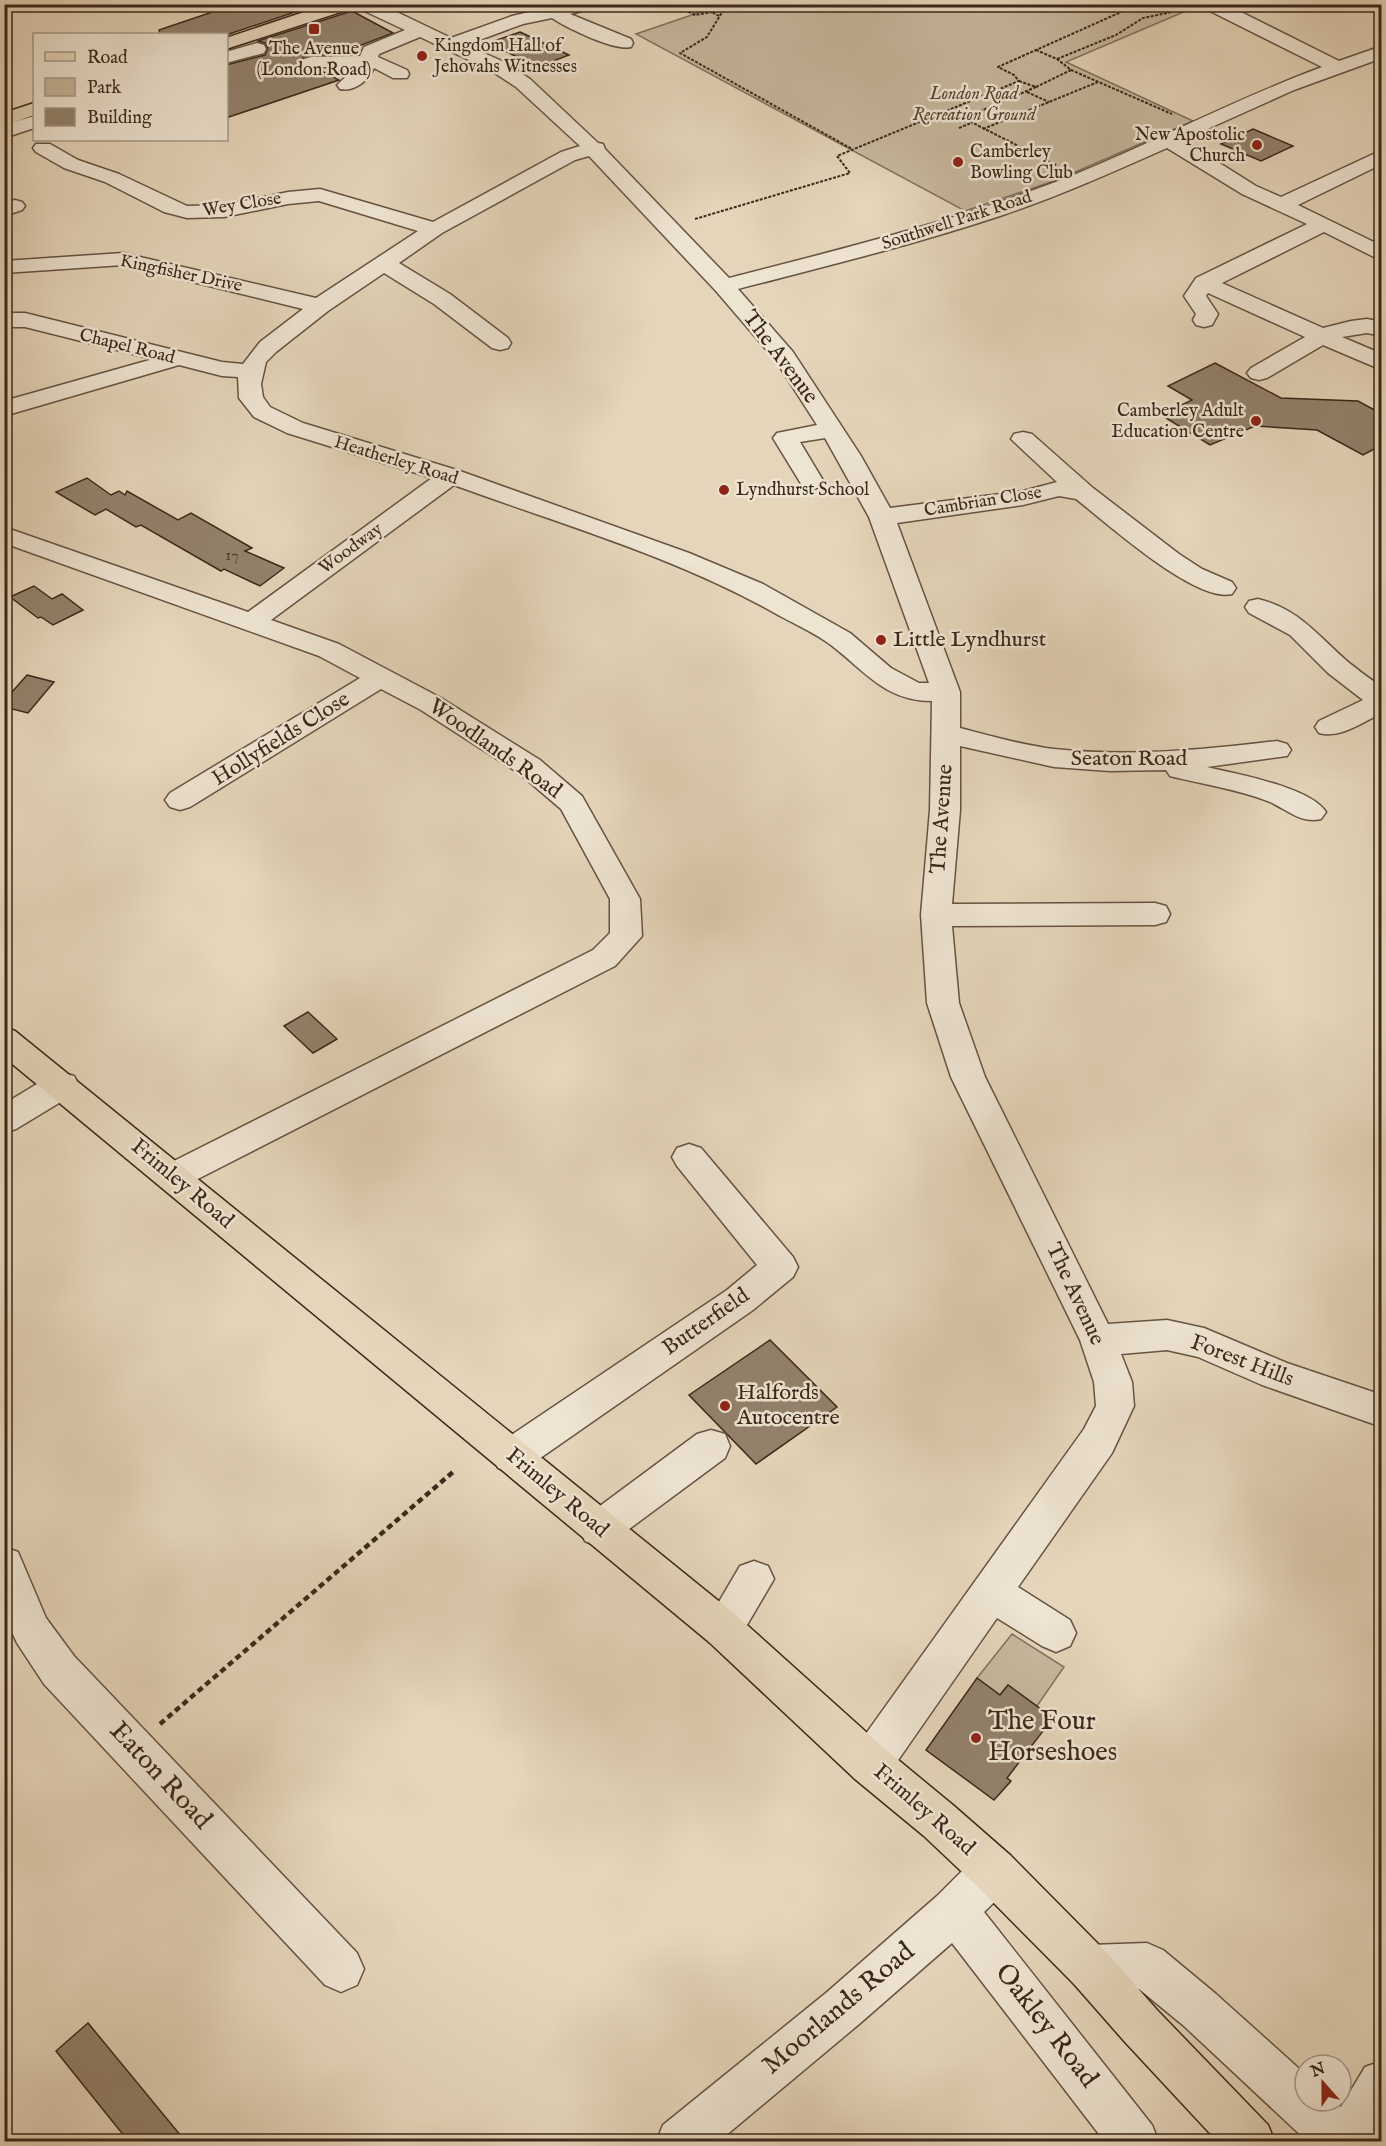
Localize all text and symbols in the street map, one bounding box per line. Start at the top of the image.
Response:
marker: The Avenue (London Road) [307,22,321,36]
legend [33,33,228,141]
place label: Kingdom Hall of Jehovahs Witnesses [432,35,577,79]
place label: The Avenue (London Road) [257,38,371,82]
text: Road [87,47,128,70]
marker: Kingdom Hall of Jehovahs Witnesses [415,49,429,63]
text: Park [87,77,122,100]
park label: London Road Recreation Ground [912,83,1037,127]
text: Building [87,107,152,130]
place label: New Apostolic Church [1135,124,1245,168]
marker: New Apostolic Church [1250,138,1264,152]
place label: Camberley Bowling Club [970,141,1073,185]
marker: Camberley Bowling Club [951,155,965,169]
street label: Southwell Park Road [879,186,1035,256]
street label: Wey Close [201,187,283,223]
street label: Kingfisher Drive [118,250,244,298]
street label: The Avenue [736,305,824,409]
street label: Chapel Road [77,324,178,370]
place label: Camberley Adult Education Centre [1111,400,1244,444]
marker: Camberley Adult Education Centre [1249,414,1263,428]
street label: Heatherley Road [331,431,461,491]
place label: Lyndhurst School [736,479,869,502]
street label: Cambrian Close [923,481,1043,523]
marker: Lyndhurst School [717,483,731,497]
street label: Woodway [315,518,388,580]
house number: 17 [225,546,239,566]
place label: Little Lyndhurst [893,626,1047,654]
marker: Little Lyndhurst [874,633,888,647]
street label: Hollyfields Close [207,685,355,793]
street label: Woodlands Road [423,693,567,806]
street label: Seaton Road [1071,745,1187,773]
street label: The Avenue [924,763,960,875]
street label: Frimley Road [125,1133,239,1235]
street label: The Avenue [1039,1238,1111,1350]
street label: Butterfield [657,1282,755,1362]
street label: Forest Hills [1186,1329,1298,1393]
place label: Halfords Autocentre [736,1379,840,1432]
marker: Halfords Autocentre [718,1399,732,1413]
street label: Frimley Road [500,1442,614,1544]
place label: The Four Horseshoes [988,1705,1117,1770]
street label: Eaton Road [101,1715,219,1838]
marker: The Four Horseshoes [969,1731,983,1745]
street label: Frimley Road [867,1758,981,1862]
street label: Moorlands Road [756,1935,923,2083]
street label: Oakley Road [987,1957,1105,2095]
north arrow [1293,2053,1353,2113]
text: N [1307,2059,1329,2083]

